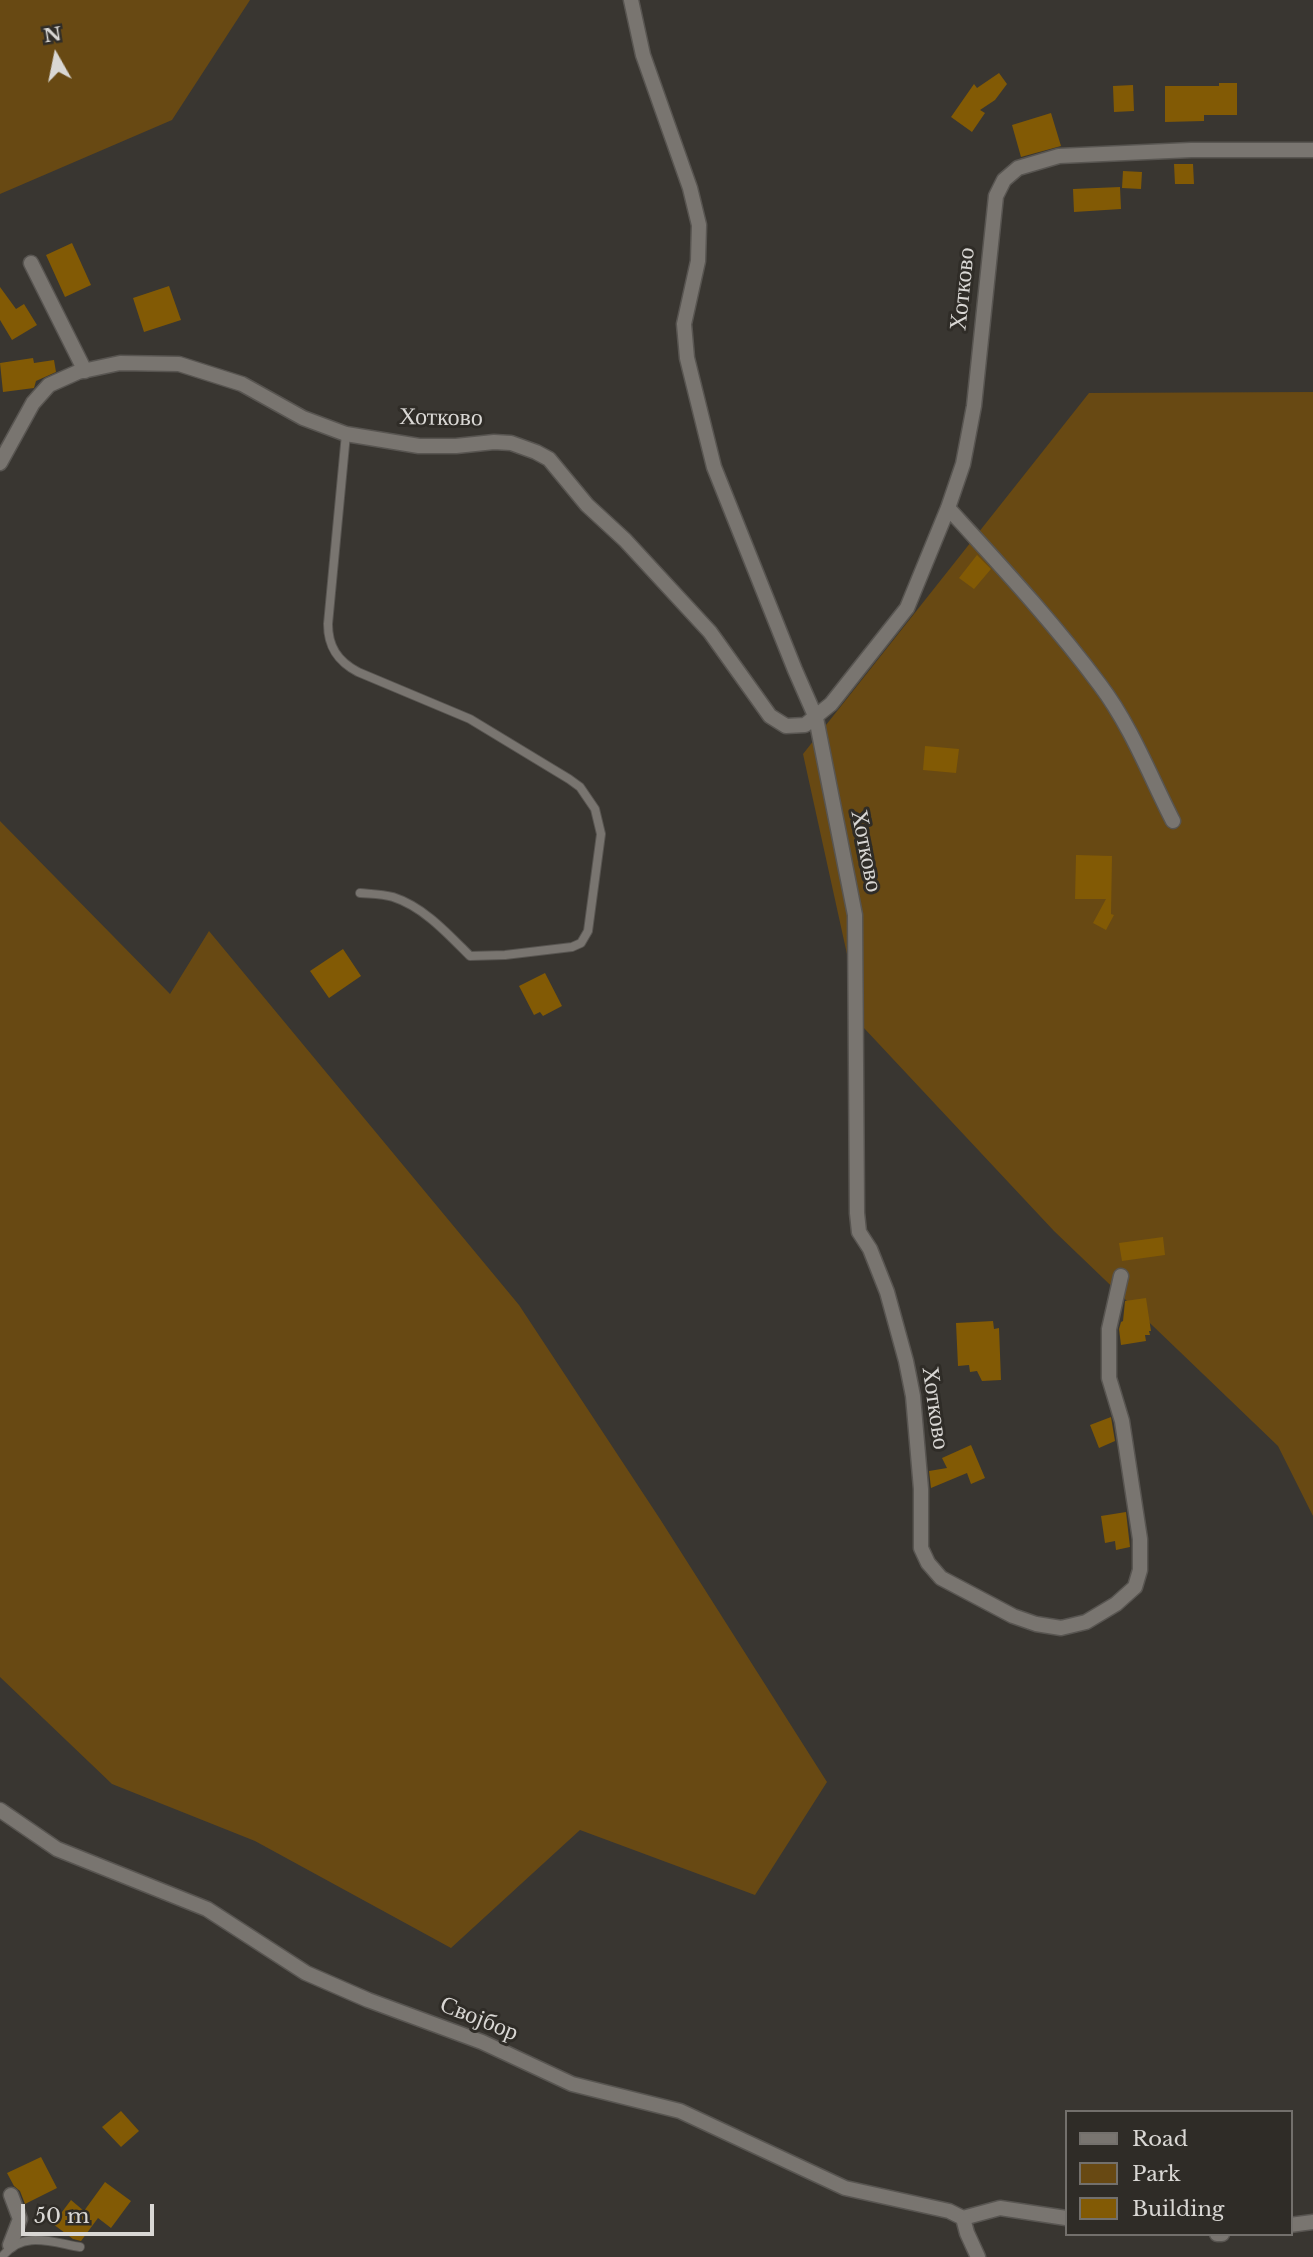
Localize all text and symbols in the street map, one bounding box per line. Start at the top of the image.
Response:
north arrow [21,21,91,91]
text: N [42,22,63,48]
street label: Хотково [944,246,982,332]
street label: Хотково [399,403,483,433]
street label: Хотково [844,807,888,895]
street label: Хотково [915,1365,955,1451]
street label: Својбор [436,1990,522,2048]
legend [1064,2110,1292,2236]
text: Road [1132,2126,1188,2152]
text: Park [1132,2161,1181,2187]
scale bar [24,2190,158,2234]
text: Building [1132,2196,1224,2222]
text: 50 m [34,2203,89,2229]

